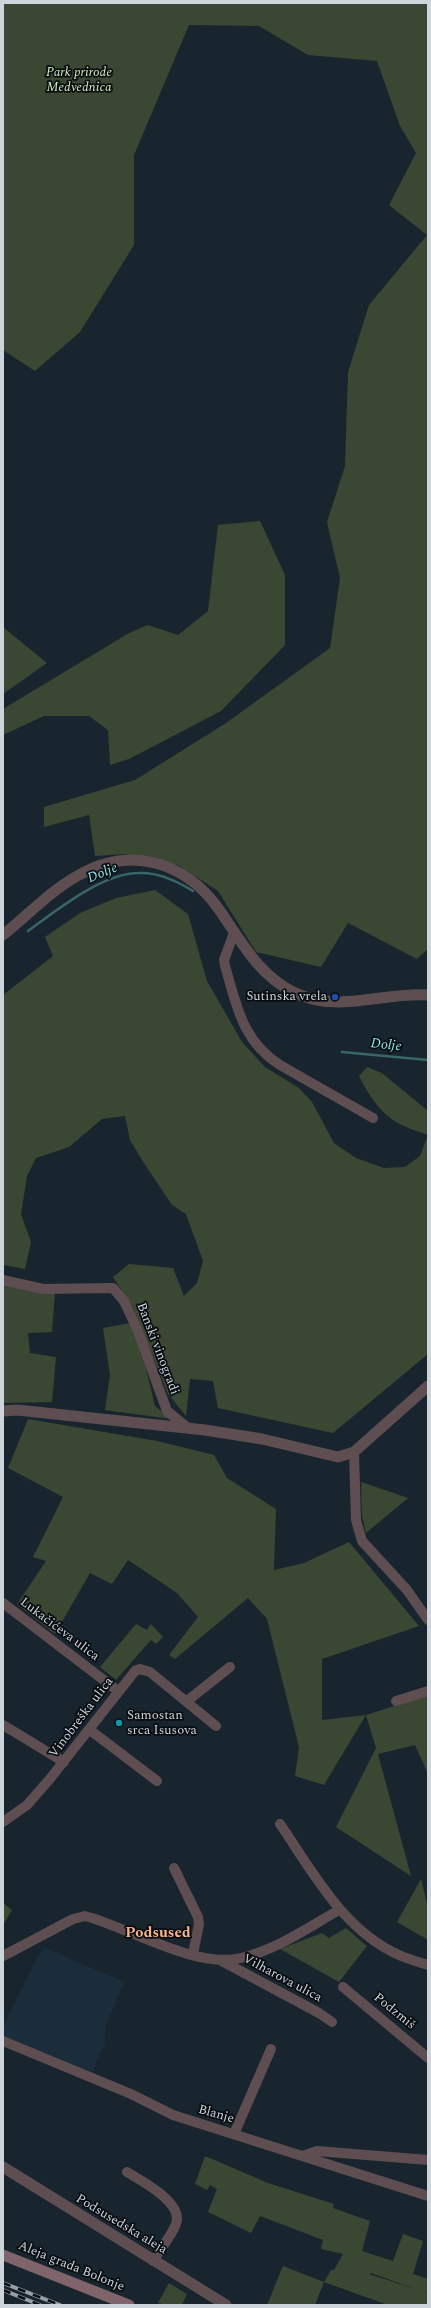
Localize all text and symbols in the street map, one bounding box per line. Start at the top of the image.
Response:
park label: Park prirode Medvednica [46,65,112,96]
water label: Dolje [85,860,121,888]
place label: Sutinska vrela [246,989,327,1005]
marker: Sutinska vrela [330,992,340,1002]
water label: Dolje [370,1036,402,1056]
street label: Banski vinogradi [132,1301,182,1397]
street label: Lukačićeva ulica [16,1595,102,1665]
street label: Vinobreška ulica [47,1675,117,1761]
place label: Samostan srca Isusova [127,1708,197,1739]
marker: Samostan srca Isusova [114,1718,124,1728]
district label: Podsused [125,1925,191,1943]
street label: Vilharova ulica [240,1952,324,2006]
street label: Podzmiš [370,1990,418,2034]
street label: Blanje [196,2102,236,2128]
street label: Podsusedska aleja [73,2192,169,2258]
street label: Aleja grada Bolonje [16,2239,126,2295]

